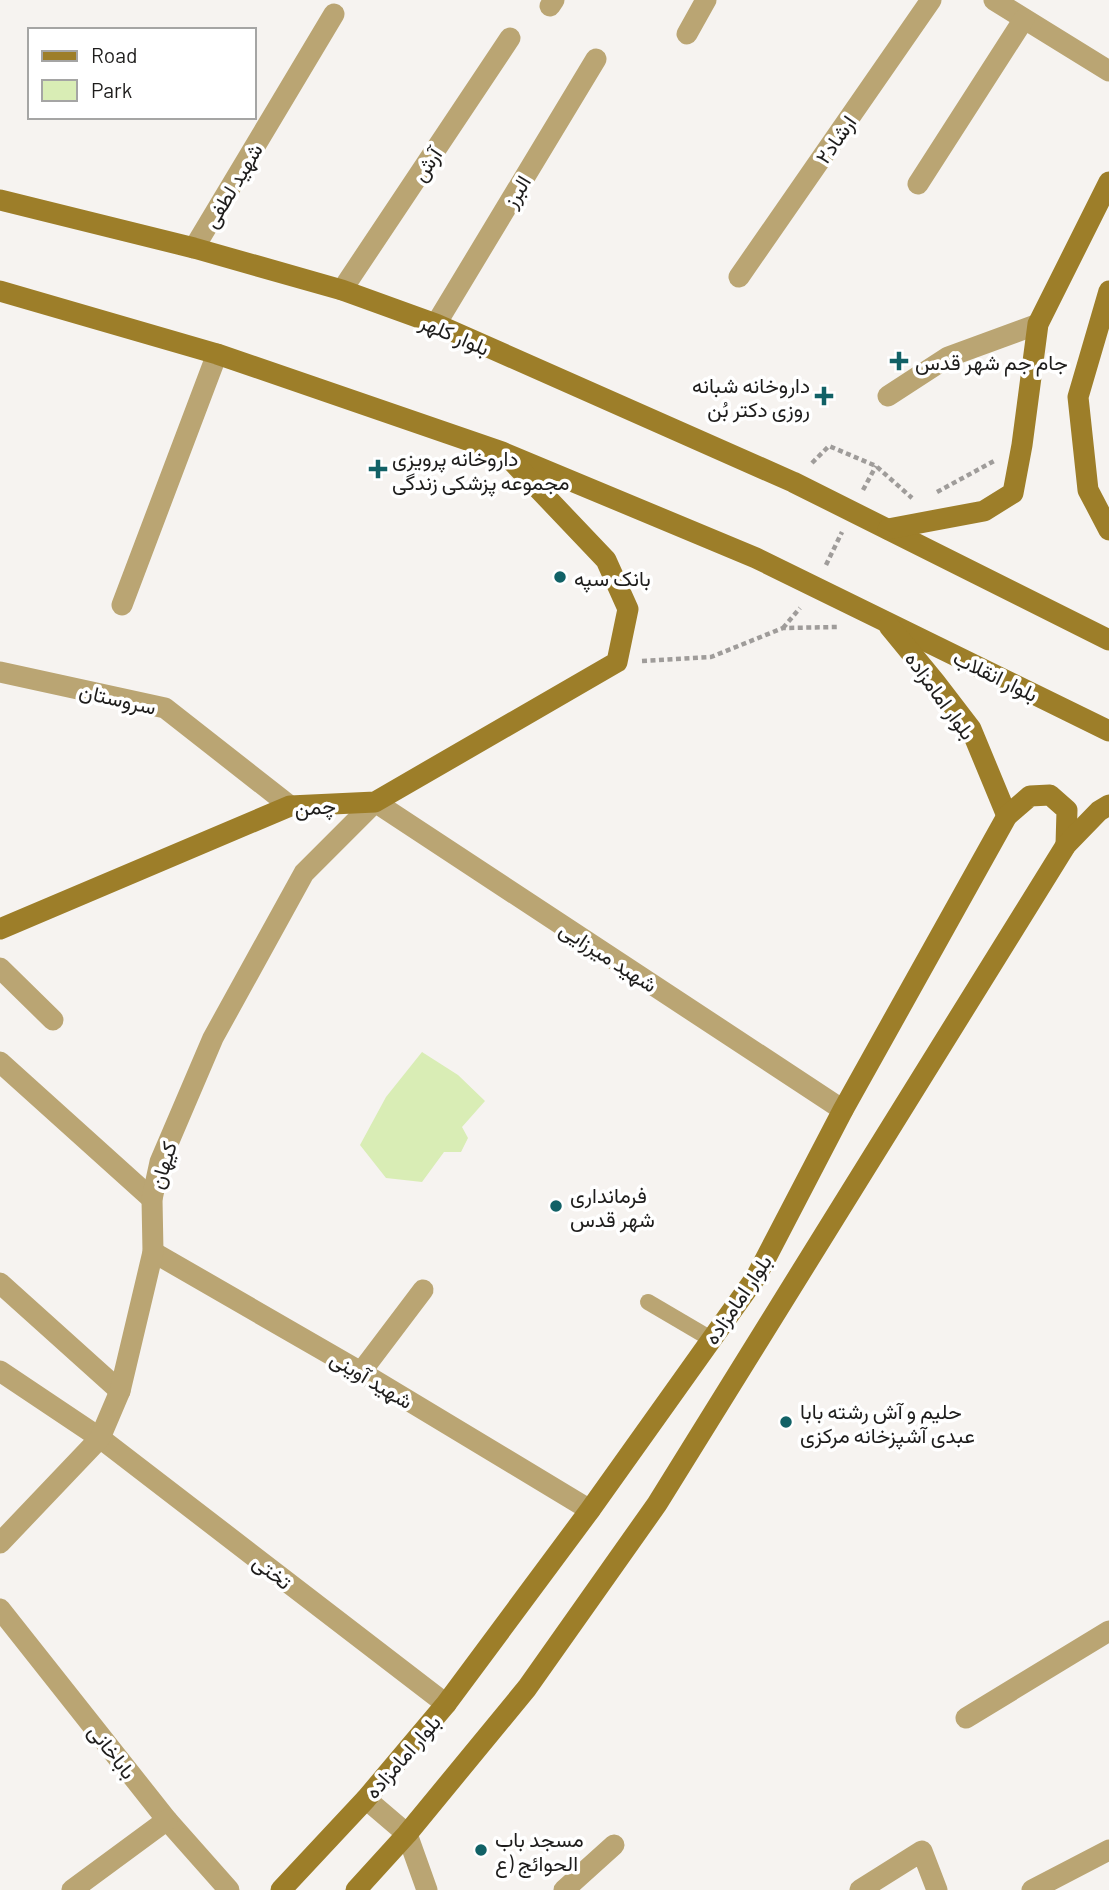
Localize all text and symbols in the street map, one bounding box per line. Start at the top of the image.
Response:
legend [28,28,256,119]
text: Road [91,42,137,67]
text: Park [91,77,132,102]
street label: ارشاد۲ [809,110,862,169]
street label: شهید لطفی [197,138,269,233]
street label: آرش [406,141,449,187]
street label: البرز [496,170,537,214]
street label: بلوار کلهر [415,308,494,362]
place label: جام جم شهر قدس [915,349,1068,377]
marker: جام جم شهر قدس [889,351,909,371]
place label: داروخانه شبانه روزی دکتر بُن [692,372,810,423]
marker: داروخانه شبانه روزی دکتر بُن [816,388,832,404]
place label: داروخانه پرویزی مجموعه پزشکی زندگی [392,445,569,497]
marker: داروخانه پرویزی مجموعه پزشکی زندگی [370,461,386,477]
place label: بانک سپه [574,565,651,593]
marker: بانک سپه [552,569,568,585]
street label: بلوار انقلاب [949,644,1042,708]
street label: بلوار امامزاده [899,646,981,745]
street label: سروستان [77,677,159,721]
street label: چمن [294,792,337,823]
street label: شهید میرزایی [555,915,662,998]
street label: کیهان [143,1138,183,1192]
place label: فرمانداری شهر قدس [570,1182,655,1233]
marker: فرمانداری شهر قدس [548,1198,564,1214]
street label: بلوار امامزاده [698,1249,778,1350]
street label: شهید آوینی [325,1345,418,1415]
place label: حلیم و آش رشته بابا عبدی آشپزخانه مرکزی [800,1398,975,1450]
marker: حلیم و آش رشته بابا عبدی آشپزخانه مرکزی [778,1414,794,1430]
street label: تختی [248,1548,297,1595]
street label: بلوار امامزاده [359,1709,447,1804]
street label: باباخانی [83,1719,142,1784]
place label: مسجد باب الحوائج (ع [495,1826,584,1878]
marker: مسجد باب الحوائج (ع [473,1842,489,1858]

